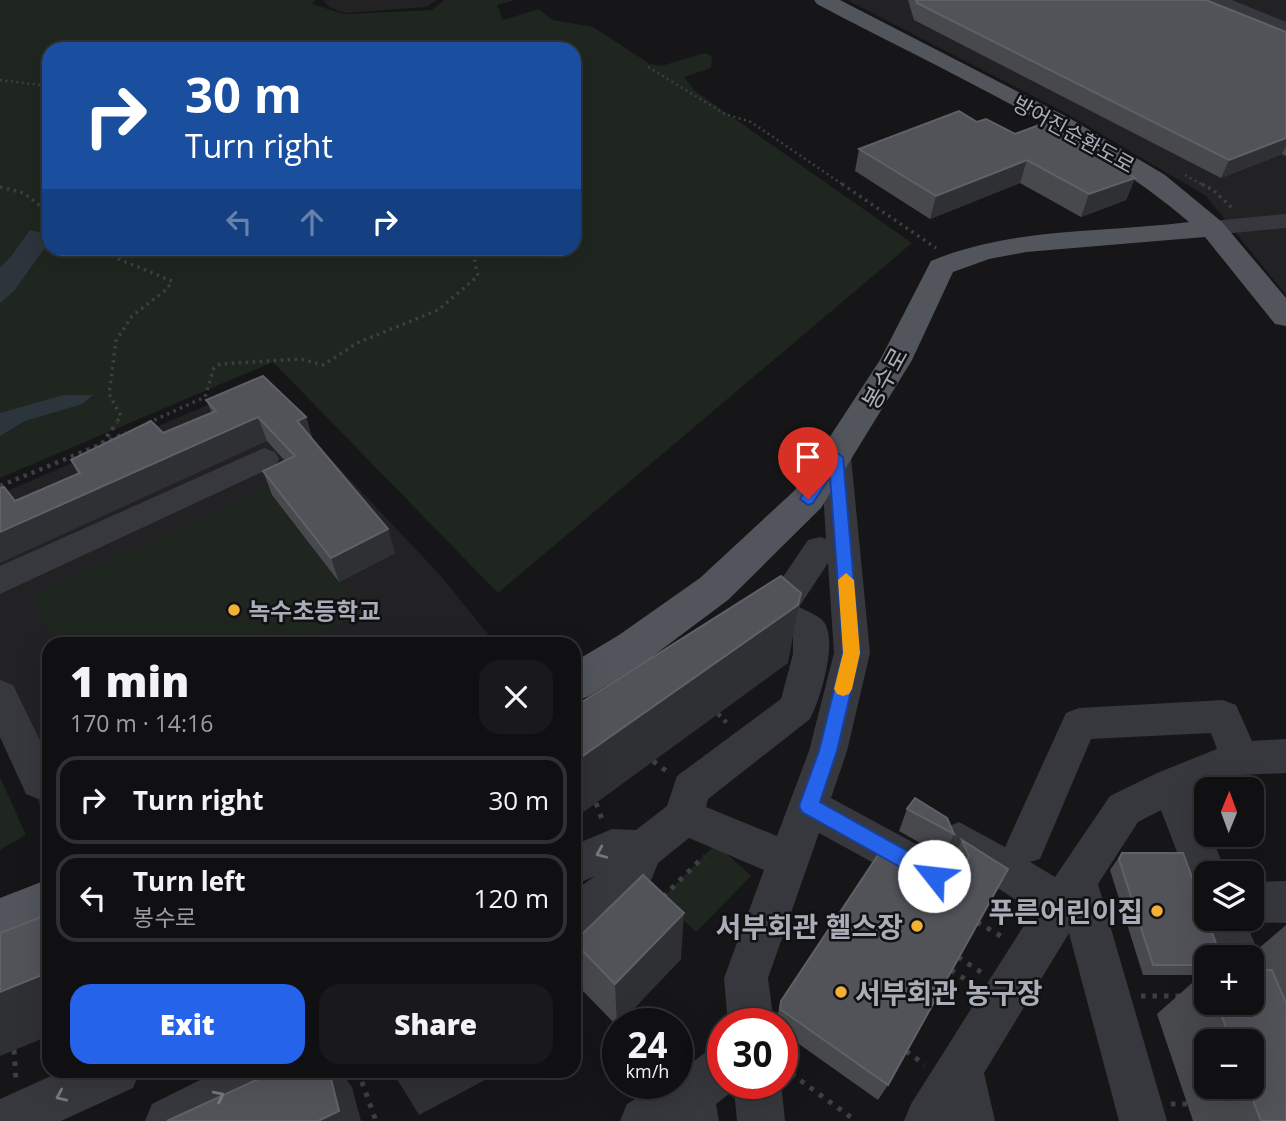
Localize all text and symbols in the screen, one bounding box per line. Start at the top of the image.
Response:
text: 30 m [185,61,302,127]
icon: right [70,70,161,161]
street label: 방어진순환도로 [1008,89,1140,179]
text: Turn right [185,124,333,167]
icon: left [220,203,258,241]
icon: ahead [293,203,331,241]
icon: right [366,203,404,241]
street label: 봉수로 [854,341,914,415]
pin [778,427,838,499]
icon: arrive [789,438,827,476]
place label: 녹수초등학교 [248,594,380,627]
marker: 녹수초등학교 [226,602,242,618]
text: 1 min [70,652,189,709]
button: close [479,660,553,734]
text: 170 m · 14:16 [70,707,213,739]
north arrow [1194,777,1264,847]
map controls [1194,777,1264,1099]
icon: right [74,781,112,819]
text: Turn right [133,782,264,818]
text: 30 m [488,782,549,818]
position arrow [897,839,971,913]
one-way arrow [596,844,608,858]
button: layers [1194,861,1264,931]
text: Turn left [133,863,245,899]
icon: left [74,879,112,917]
text: 120 m [474,880,549,916]
place label: 푸른어린이집 [988,892,1143,930]
text: 봉수로 [133,901,196,933]
marker: 푸른어린이집 [1149,903,1165,919]
place label: 서부회관 헬스장 [715,907,903,945]
marker: 서부회관 헬스장 [909,918,925,934]
button: + [1194,945,1264,1015]
place label: 서부회관 농구장 [855,973,1043,1011]
button: Exit [70,984,305,1064]
button: Share [319,984,553,1064]
marker: 서부회관 농구장 [833,984,849,1000]
speed limit sign: 30 [707,1008,798,1099]
text: 24 [627,1021,668,1068]
button: − [1194,1029,1264,1099]
text: km/h [626,1059,669,1083]
one-way arrow [56,1088,68,1102]
one-way arrow [212,1091,224,1104]

